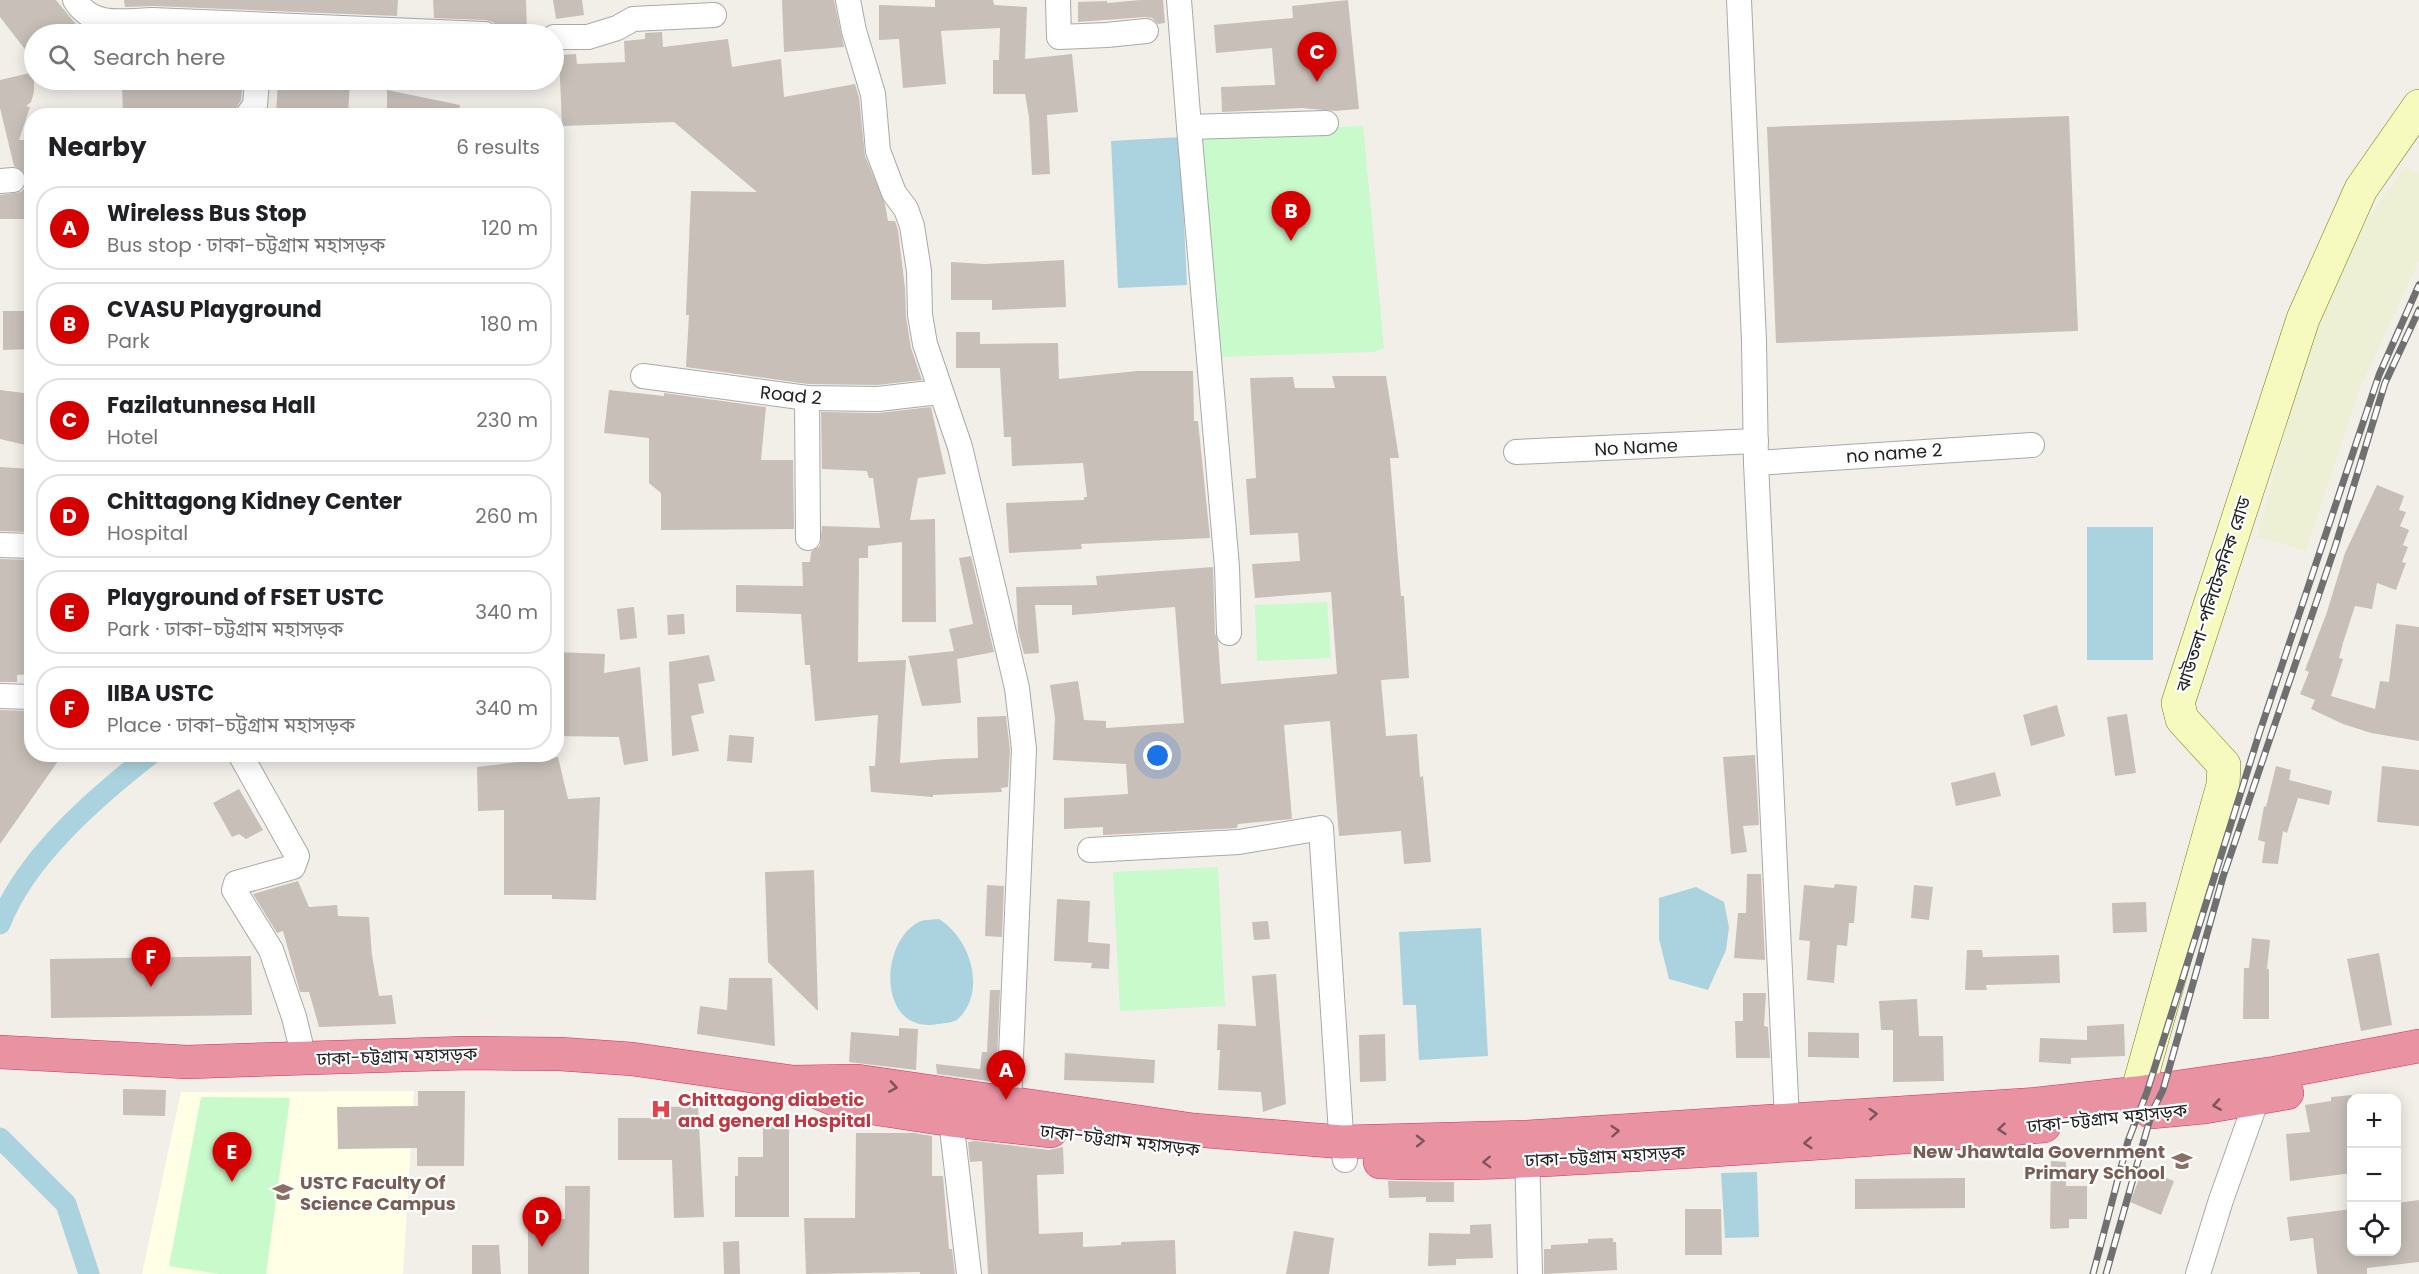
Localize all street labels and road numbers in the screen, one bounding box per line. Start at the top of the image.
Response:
street label: Road 2 [759,379,823,411]
street label: No Name [1594,432,1678,462]
street label: no name 2 [1845,437,1943,469]
street label: ঝাউতলা-পলিটেকনিক রোড [2169,493,2256,696]
street label: ঢাকা-চট্টগ্রাম মহাসড়ক [315,1041,478,1071]
street label: ঢাকা-চট্টগ্রাম মহাসড়ক [2025,1097,2189,1139]
street label: ঢাকা-চট্টগ্রাম মহাসড়ক [1038,1118,1202,1162]
street label: ঢাকা-চট্টগ্রাম মহাসড়ক [1523,1139,1686,1173]

